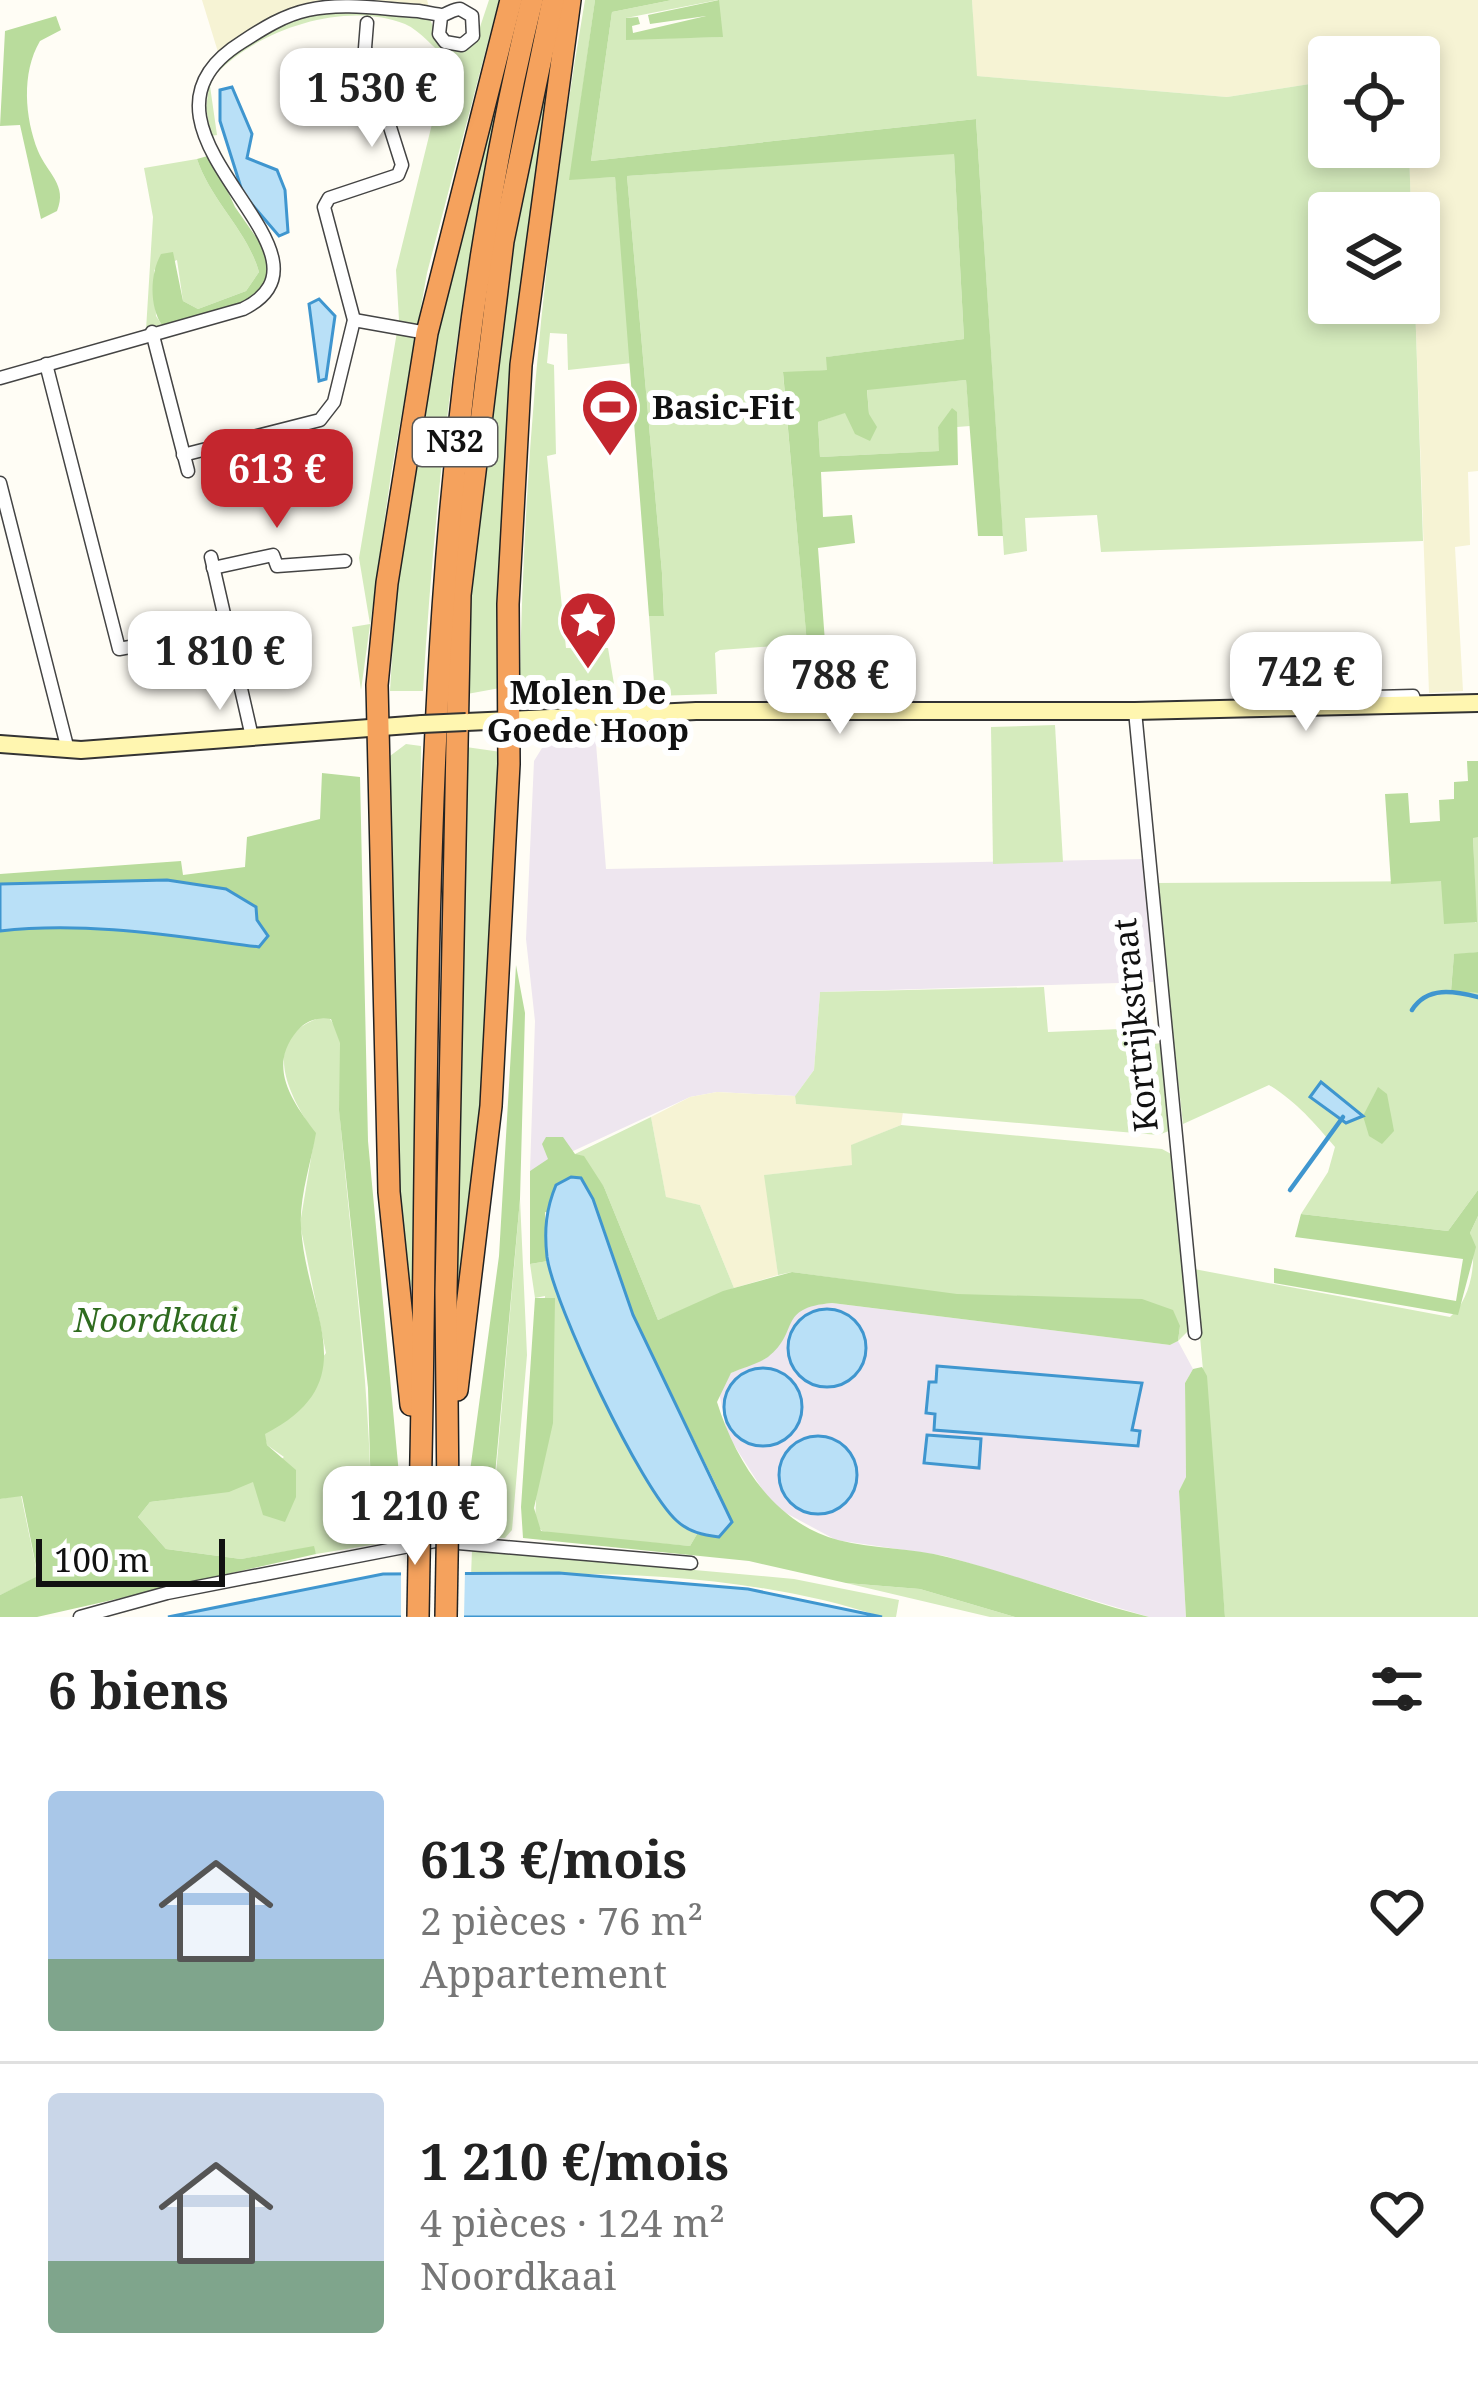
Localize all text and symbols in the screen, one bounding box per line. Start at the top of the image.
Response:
map controls [1308,36,1440,324]
button: locate [1308,36,1440,168]
pin: 1 530 € [261,48,483,150]
text: 1 530 € [307,60,437,113]
button: layers [1308,192,1440,324]
sports icon: Basic-Fit [579,376,641,458]
place label: Basic-Fit [652,384,795,429]
road number: N32 [413,418,497,466]
pin: 613 € [193,429,361,531]
text: 613 € [228,441,326,494]
place icon: Molen De Goede Hoop [557,589,619,671]
pin: 1 810 € [109,611,331,713]
text: 1 810 € [155,623,285,676]
pin: 742 € [1222,632,1390,734]
pin: 788 € [756,635,924,737]
text: 742 € [1257,644,1355,697]
text: 788 € [791,647,889,700]
place label: Molen De Goede Hoop [487,669,689,752]
street label: Kortrijkstraat [1101,916,1168,1134]
park label: Noordkaai [73,1297,238,1342]
pin: 1 210 € [304,1466,526,1568]
text: 1 210 € [350,1478,480,1531]
scale bar [36,1533,225,1586]
text: 100 m [54,1537,149,1582]
text: 6 biens [48,1654,229,1724]
icon: filters [1364,1656,1430,1722]
text: 613 €/mois [420,1823,687,1893]
icon: home [144,1839,288,1983]
icon: heart [1364,1878,1430,1944]
text: 2 pièces · 76 m² [420,1893,703,1946]
text: Appartement [420,1946,667,1999]
text: 1 210 €/mois [420,2125,729,2195]
icon: home [144,2141,288,2285]
icon: heart [1364,2180,1430,2246]
text: 4 pièces · 124 m² [420,2195,725,2248]
text: Noordkaai [420,2248,616,2301]

